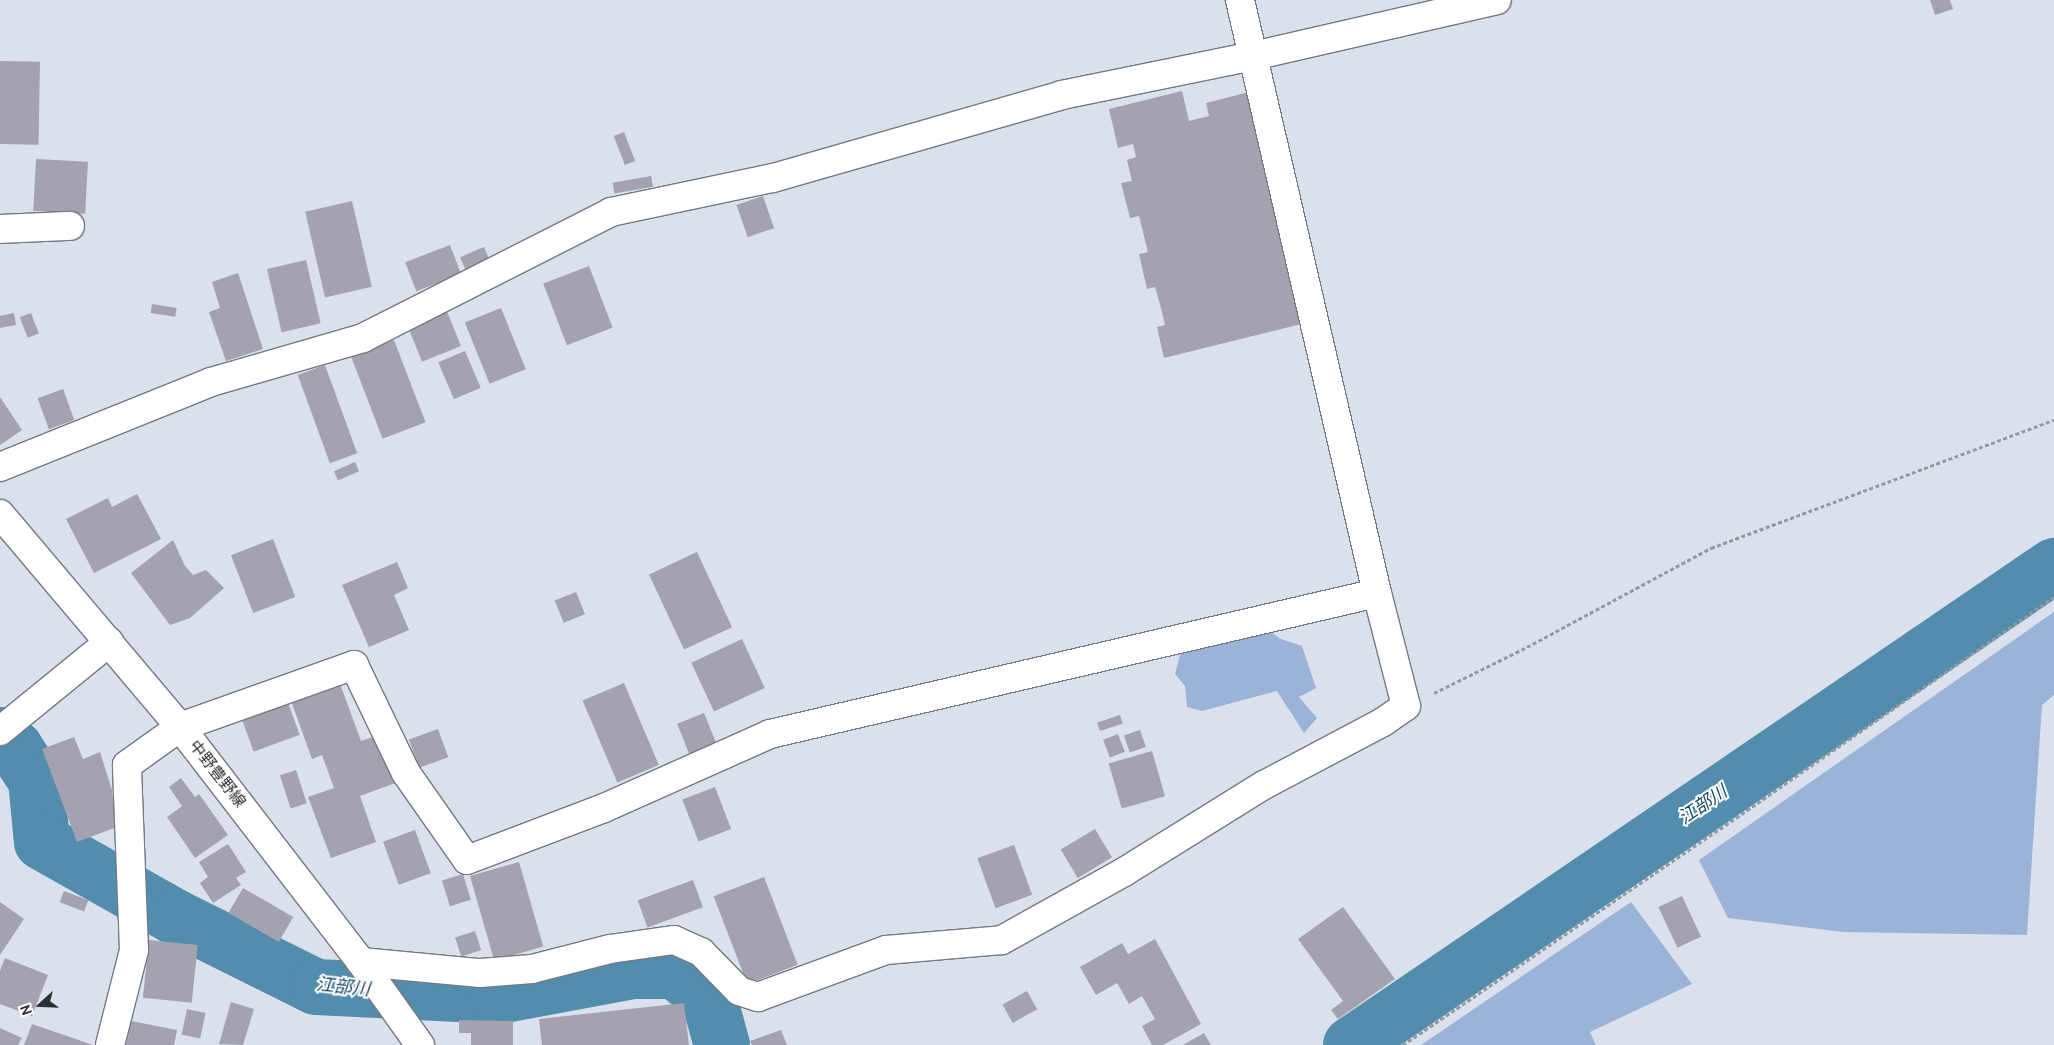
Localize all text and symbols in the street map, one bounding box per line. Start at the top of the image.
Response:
street label: 中野豊野線 [185,737,249,811]
water label: 江部川 [1675,781,1731,829]
water label: 江部川 [315,973,371,1001]
north arrow [15,980,65,1030]
text: N [16,1002,36,1018]

